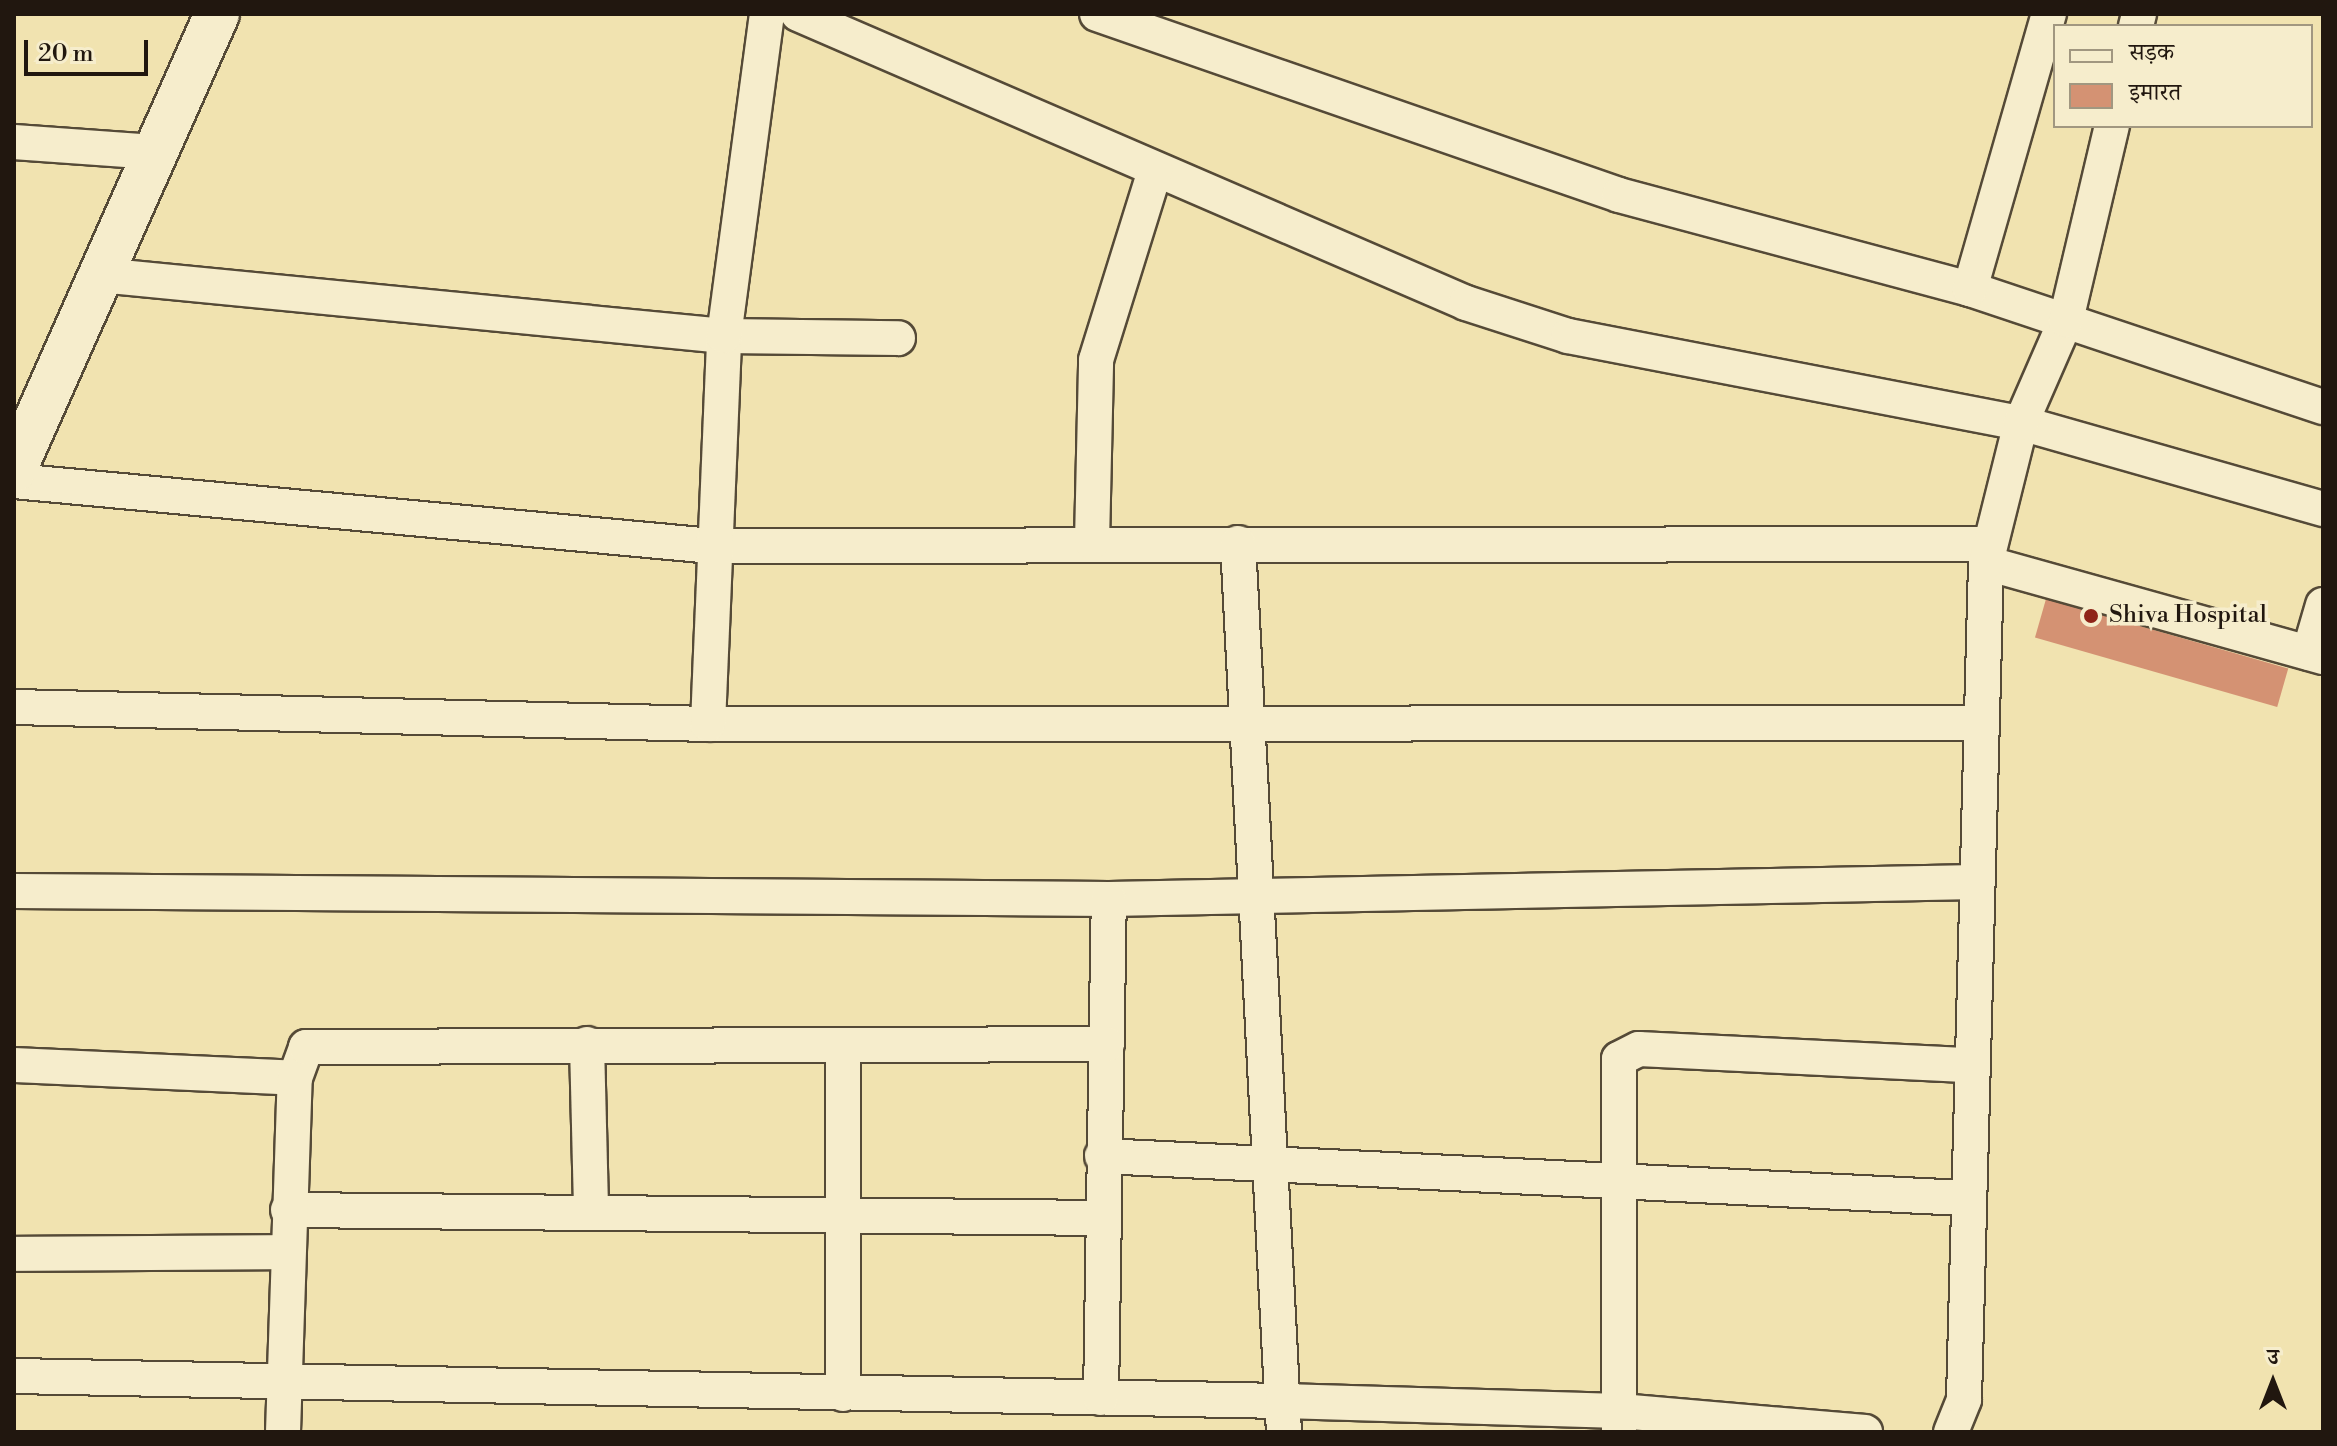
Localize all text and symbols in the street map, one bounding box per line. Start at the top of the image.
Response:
scale bar [28,24,152,74]
legend [2053,24,2313,128]
text: सड़क [2129,38,2174,68]
text: 20 m [38,39,94,69]
text: इमारत [2129,78,2181,108]
place label: Shiva Hospital [2109,602,2267,630]
marker: Shiva Hospital [2080,605,2102,627]
north arrow [2233,1342,2313,1422]
text: उ [2267,1344,2279,1371]

